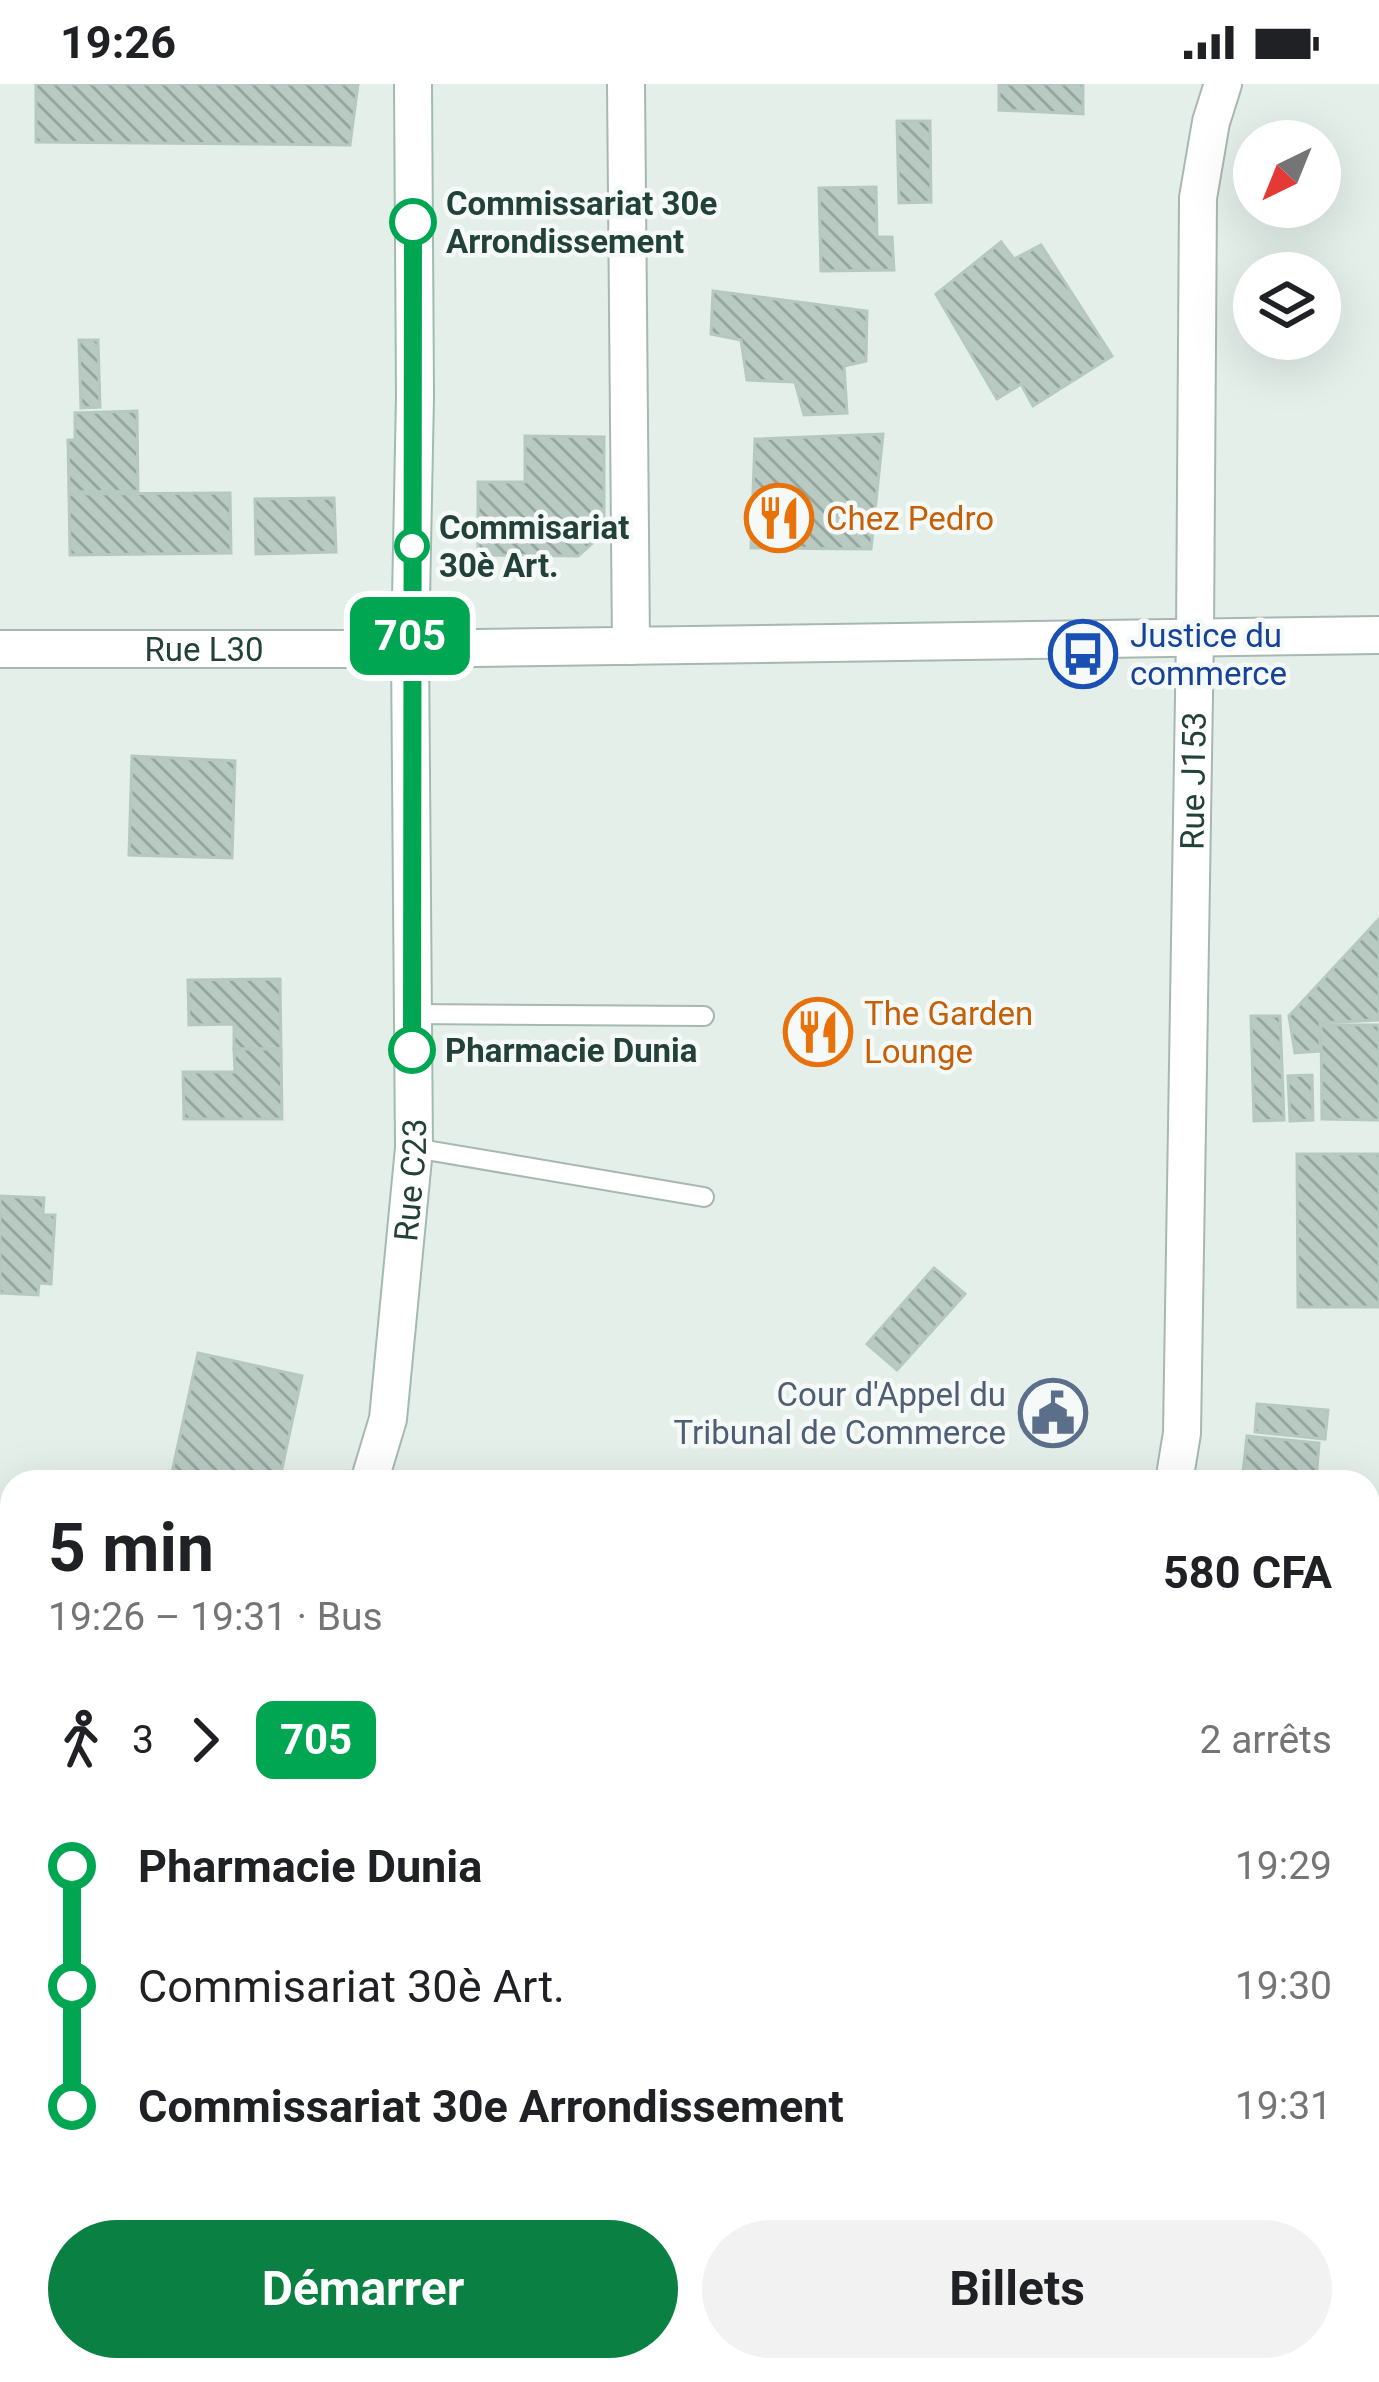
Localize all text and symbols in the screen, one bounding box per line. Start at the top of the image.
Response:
text: 19:26 [60,16,176,69]
north arrow [1233,120,1341,228]
map controls [1233,120,1341,360]
place label: Commissariat 30e Arrondissement [446,184,717,261]
marker: Commissariat 30e Arrondissement [391,200,435,244]
button: layers [1233,252,1341,360]
restaurant icon: Chez Pedro [744,483,814,553]
place label: Chez Pedro [826,499,994,538]
place label: Commisariat 30è Art. [439,508,629,585]
marker: Commisariat 30è Art. [396,530,428,562]
line badge: 705 [341,597,479,675]
text: 705 [374,611,446,660]
place label: Justice du commerce [1130,616,1287,693]
bus stop icon: Justice du commerce [1048,619,1118,689]
street label: Rue L30 [144,630,264,669]
street label: Rue J153 [1173,711,1214,850]
place label: The Garden Lounge [864,994,1033,1071]
restaurant icon: The Garden Lounge [783,997,853,1067]
marker: Pharmacie Dunia [390,1028,434,1072]
place label: Pharmacie Dunia [445,1031,698,1070]
street label: Rue C23 [386,1118,434,1243]
place label: Cour d'Appel du Tribunal de Commerce [674,1375,1006,1452]
public building icon: Cour d'Appel du Tribunal de Commerce [1018,1378,1088,1448]
text: 5 min [48,1510,214,1587]
text: 580 CFA [1163,1546,1332,1599]
text: 19:26 – 19:31 · Bus [48,1594,383,1640]
icon: walk [48,1707,114,1773]
icon: forward [172,1707,238,1773]
text: 705 [280,1715,352,1764]
text: 3 [132,1717,154,1763]
text: 2 arrêts [1200,1717,1332,1763]
text: Pharmacie Dunia [138,1840,482,1893]
text: 19:29 [1235,1843,1332,1889]
text: Commisariat 30è Art. [138,1960,565,2013]
text: 19:30 [1235,1963,1332,2009]
text: Commissariat 30e Arrondissement [138,2080,844,2133]
text: 19:31 [1235,2083,1332,2129]
button: Démarrer [48,2220,678,2358]
button: Billets [702,2220,1332,2358]

